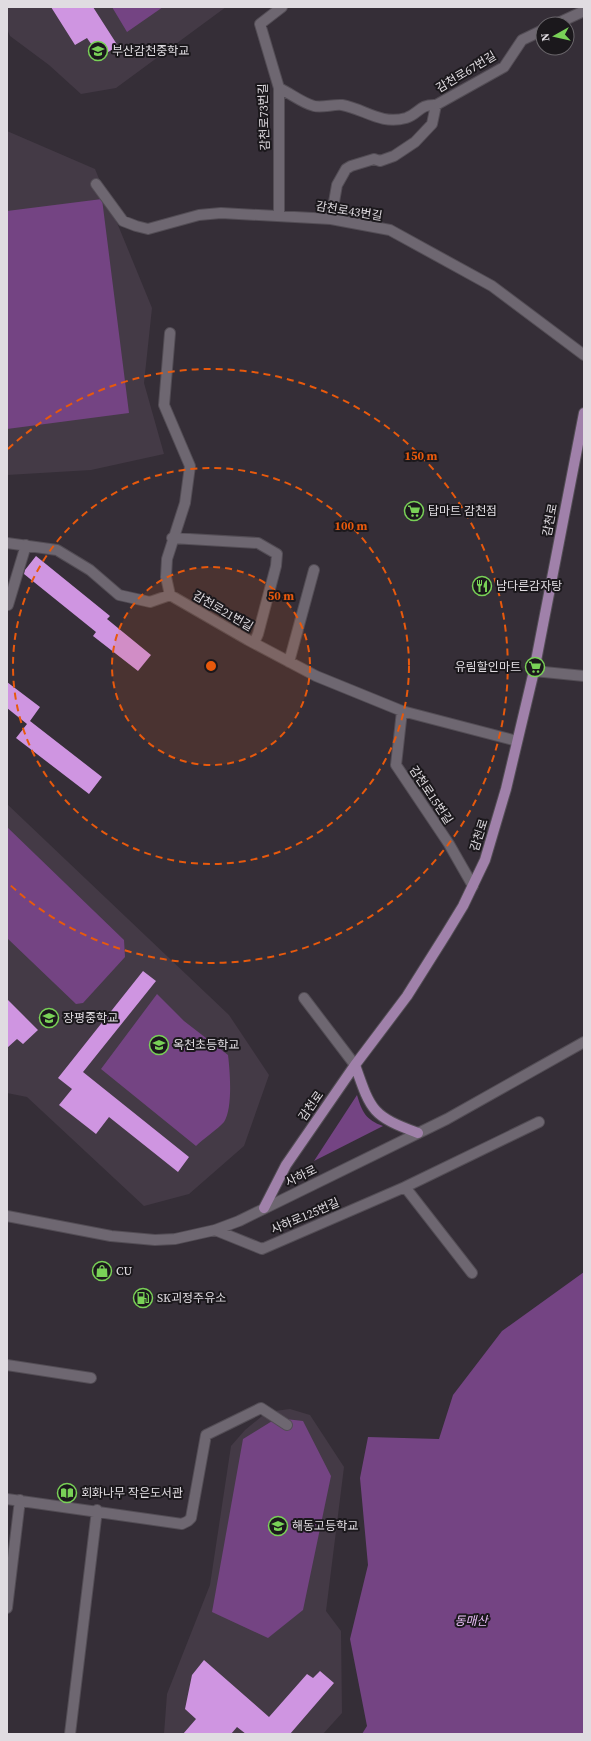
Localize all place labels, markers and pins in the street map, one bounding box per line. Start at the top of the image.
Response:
school or university icon: 부산감천중학교 [87,40,109,62]
place label: 부산감천중학교 [112,43,189,59]
supermarket icon: 탑마트 감천점 [403,500,425,522]
place label: 탑마트 감천점 [428,503,497,519]
restaurant icon: 남다른감자탕 [471,575,493,597]
place label: 남다른감자탕 [496,578,562,594]
supermarket icon: 유림할인마트 [524,656,546,678]
centre of rings [204,659,218,673]
place label: 유림할인마트 [455,659,521,675]
school or university icon: 장평중학교 [38,1007,60,1029]
place label: 장평중학교 [63,1010,118,1026]
school or university icon: 옥천초등학교 [148,1034,170,1056]
place label: 옥천초등학교 [173,1037,239,1053]
shop icon: CU [91,1260,113,1282]
place label: CU [116,1263,132,1279]
fuel station icon: SK괴정주유소 [132,1287,154,1309]
place label: SK괴정주유소 [157,1290,226,1306]
library icon: 회화나무 작은도서관 [56,1482,78,1504]
place label: 회화나무 작은도서관 [81,1485,183,1501]
school or university icon: 해동고등학교 [267,1515,289,1537]
place label: 해동고등학교 [292,1518,358,1534]

